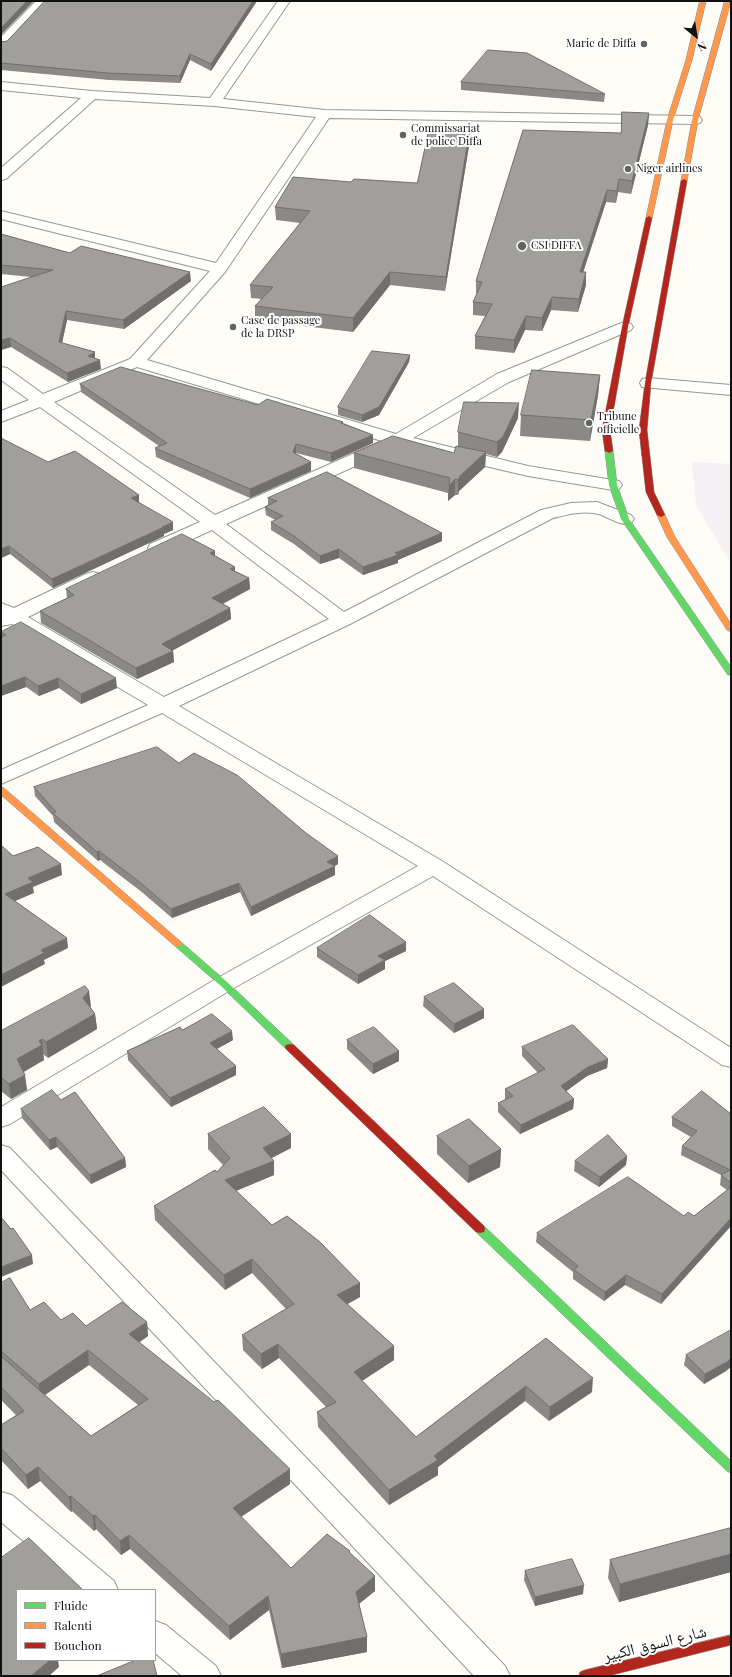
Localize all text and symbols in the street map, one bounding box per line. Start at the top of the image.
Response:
north arrow [676,16,716,56]
place label: Marie de Diffa [566,37,636,51]
text: N [695,38,709,55]
marker: Marie de Diffa [639,39,649,49]
place label: Commissariat de police Diffa [411,122,482,148]
marker: Commissariat de police Diffa [398,130,408,140]
place label: Niger airlines [636,162,703,176]
marker: Niger airlines [623,164,633,174]
place label: CSI DIFFA [531,239,582,253]
marker: CSI DIFFA [516,240,528,252]
place label: Case de passage de la DRSP [241,314,320,340]
marker: Case de passage de la DRSP [228,322,238,332]
place label: Tribune officielle [597,410,639,436]
marker: Tribune officielle [584,418,594,428]
legend [16,1589,156,1661]
text: Fluide [54,1597,88,1613]
text: Ralenti [54,1617,92,1633]
street label: شارع السوق الكبير [602,1622,708,1666]
text: Bouchon [54,1637,102,1653]

